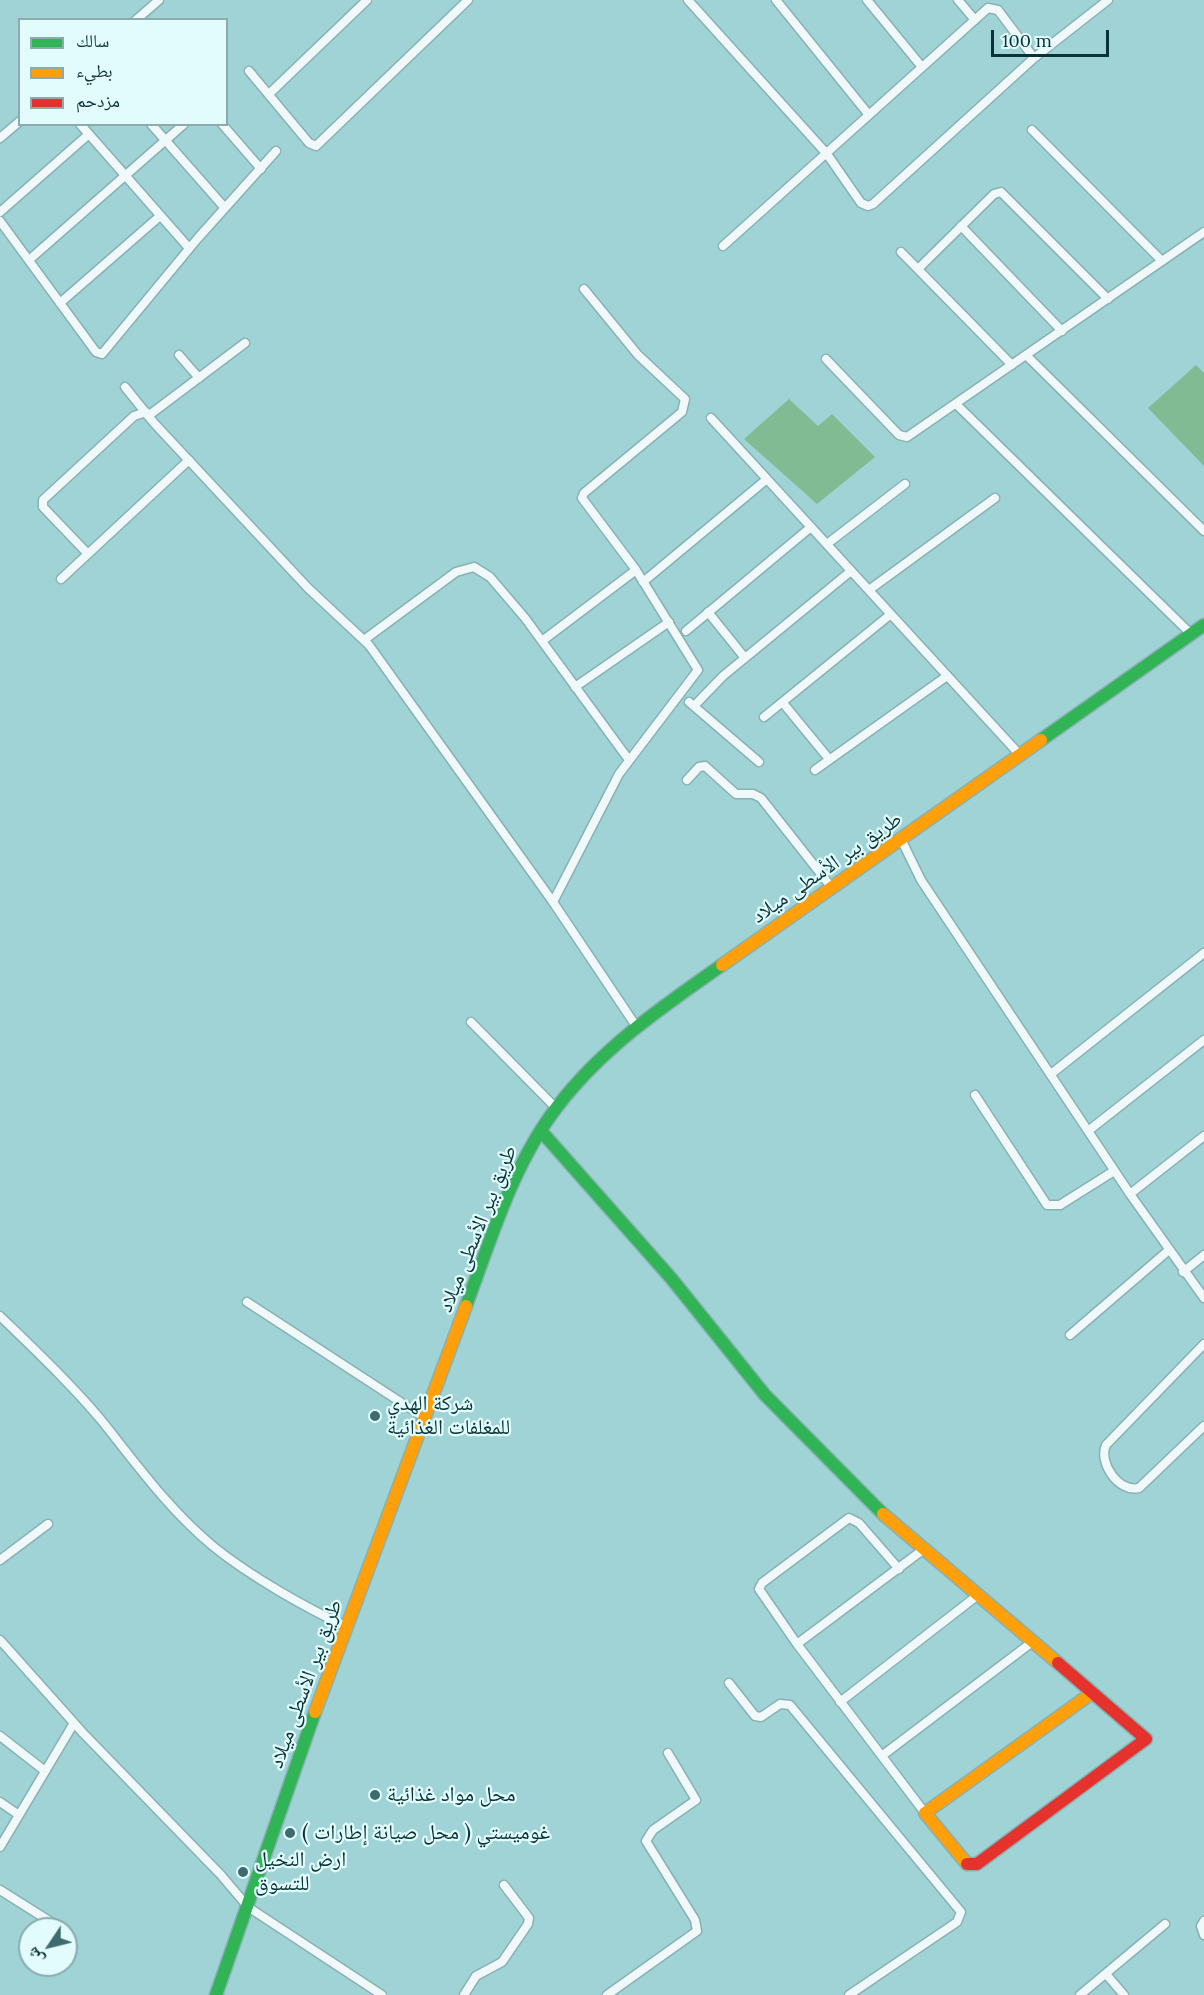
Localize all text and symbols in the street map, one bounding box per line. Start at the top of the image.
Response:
legend [18,18,228,126]
scale bar [994,18,1112,56]
text: سالك [76,29,109,52]
text: 100 m [1002,29,1052,52]
text: بطيء [76,59,113,82]
text: مزدحم [76,89,120,112]
street label: طريق بير الأسطى ميلاد [747,807,907,929]
street label: طريق بير الأسطى ميلاد [433,1142,523,1316]
place label: شركة الهدي للمغلفات الغذائية [387,1391,510,1441]
marker: شركة الهدي للمغلفات الغذائية [368,1409,382,1423]
street label: طريق بير الأسطى ميلاد [264,1596,348,1772]
place label: محل مواد غذائية [387,1782,515,1808]
marker: محل مواد غذائية [368,1788,382,1802]
place label: غوميستي ( محل صيانة إطارات ) [302,1820,550,1846]
marker: غوميستي ( محل صيانة إطارات ) [283,1826,297,1840]
place label: ارض النخيل للتسوق [255,1847,346,1897]
marker: ارض النخيل للتسوق [236,1865,250,1879]
north arrow [18,1917,78,1977]
text: ش [22,1943,48,1969]

